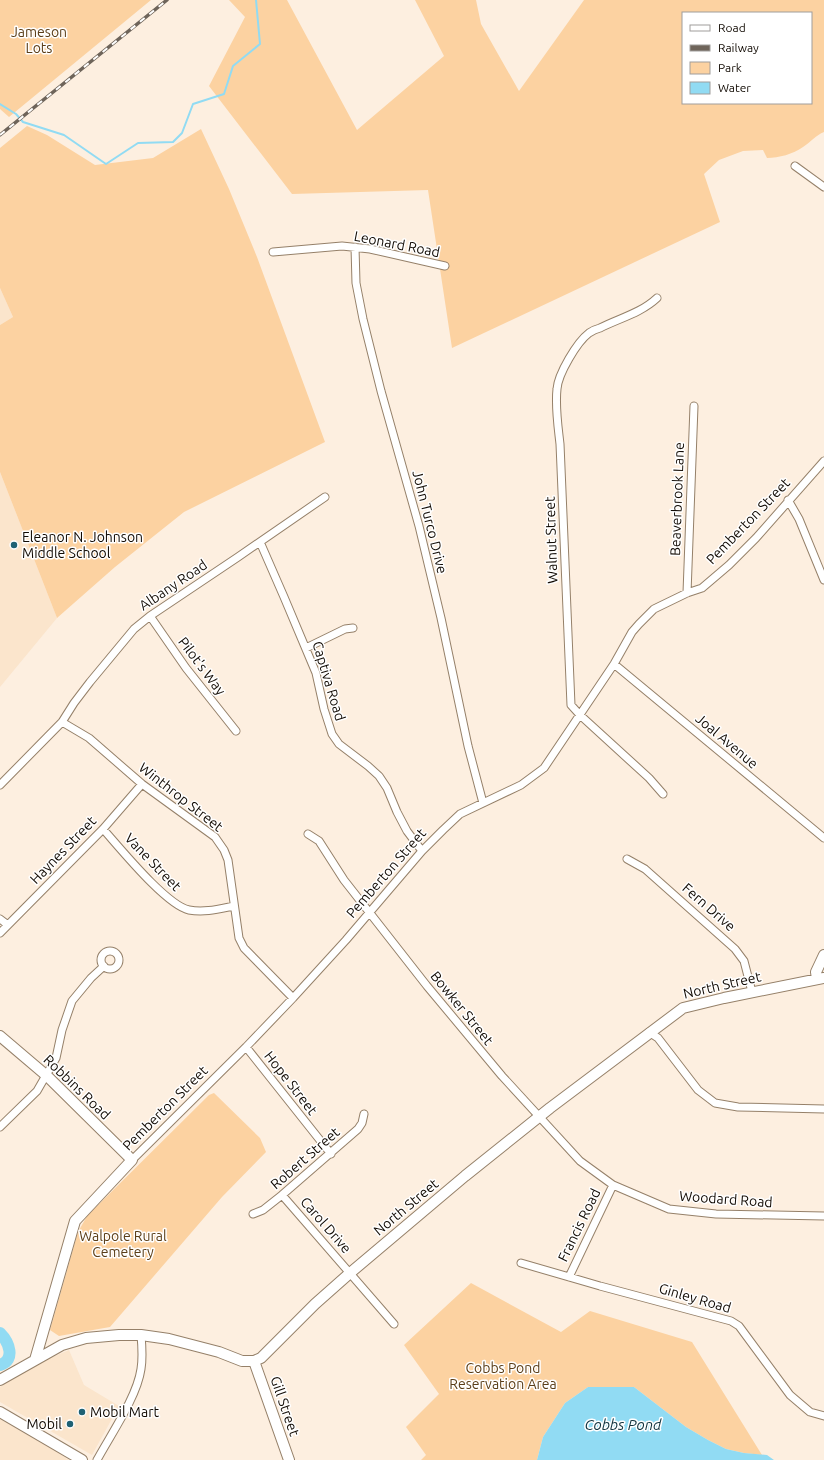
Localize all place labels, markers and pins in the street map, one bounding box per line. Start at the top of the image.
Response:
place label: Eleanor N. Johnson Middle School [22,529,143,561]
marker: Eleanor N. Johnson Middle School [9,540,19,550]
place label: Mobil Mart [90,1404,159,1420]
marker: Mobil Mart [77,1407,87,1417]
place label: Mobil [26,1416,62,1432]
marker: Mobil [65,1419,75,1429]

